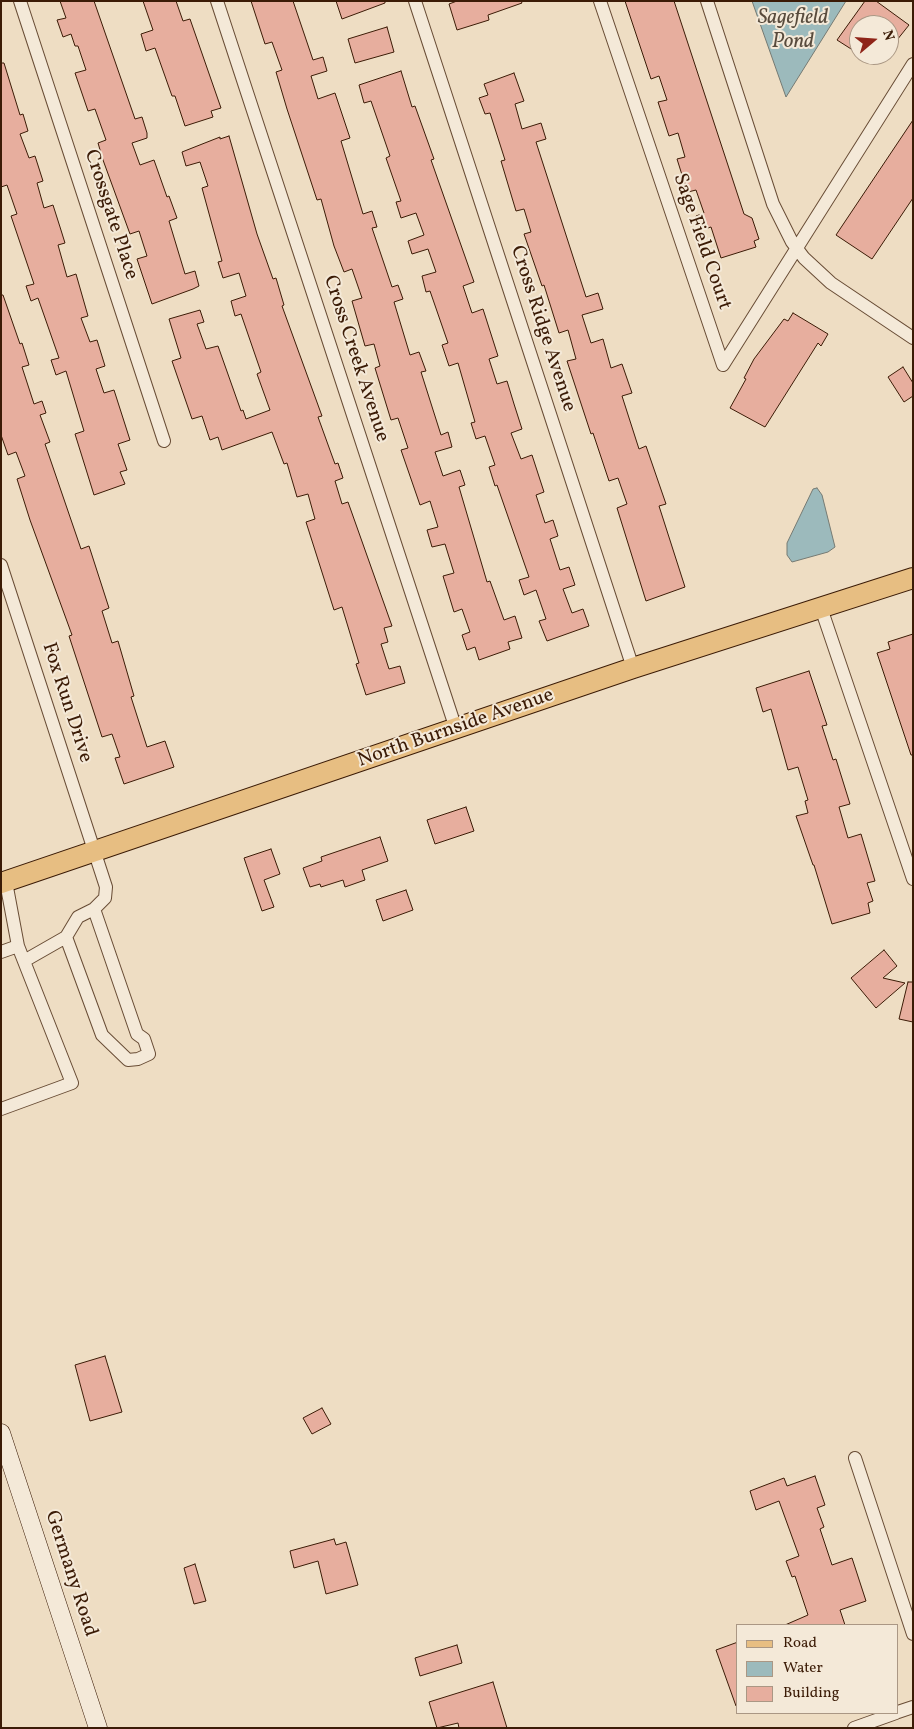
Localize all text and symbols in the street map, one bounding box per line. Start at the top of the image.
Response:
water label: Sagefield Pond [758,6,828,56]
north arrow [849,15,899,65]
text: N [877,28,898,43]
street label: Crossgate Place [78,147,142,283]
street label: Sage Field Court [666,171,736,313]
street label: Cross Ridge Avenue [504,243,580,415]
street label: Cross Creek Avenue [317,273,393,445]
street label: Fox Run Drive [35,640,97,766]
street label: North Burnside Avenue [355,684,557,774]
street label: Germany Road [38,1508,102,1640]
legend [736,1624,899,1714]
text: Road [783,1633,817,1654]
text: Water [783,1658,823,1679]
text: Building [783,1683,839,1704]

